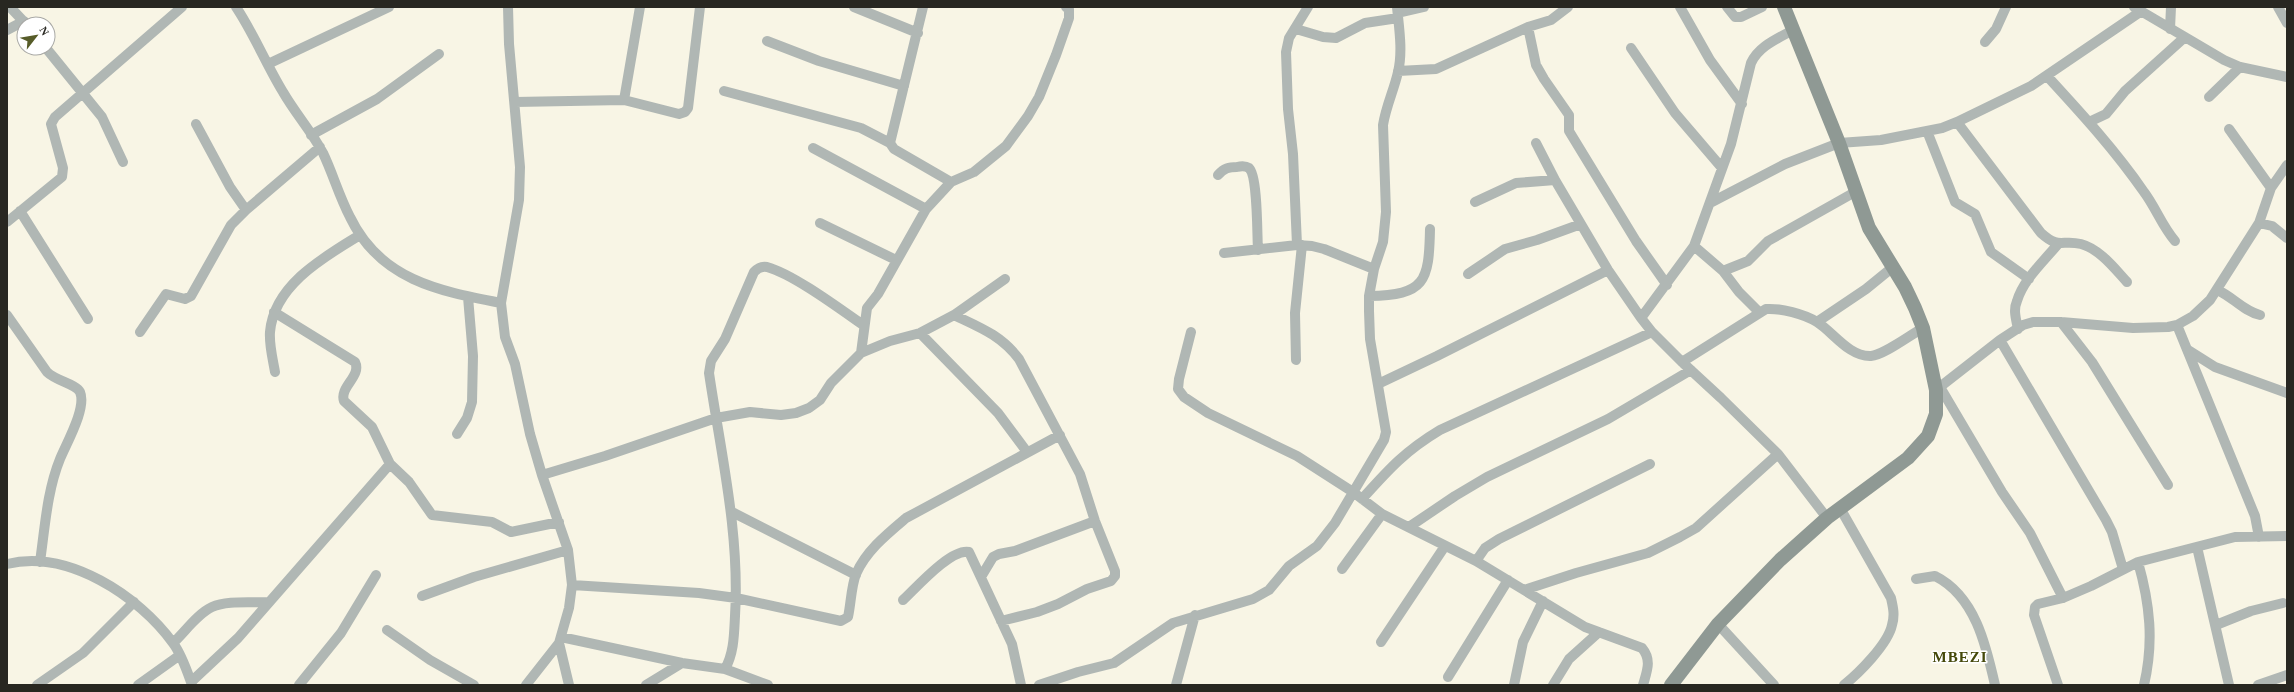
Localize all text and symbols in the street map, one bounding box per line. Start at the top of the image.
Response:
north arrow [16,16,56,56]
text: N [37,24,52,37]
district label: MBEZI [1932,649,1988,665]

